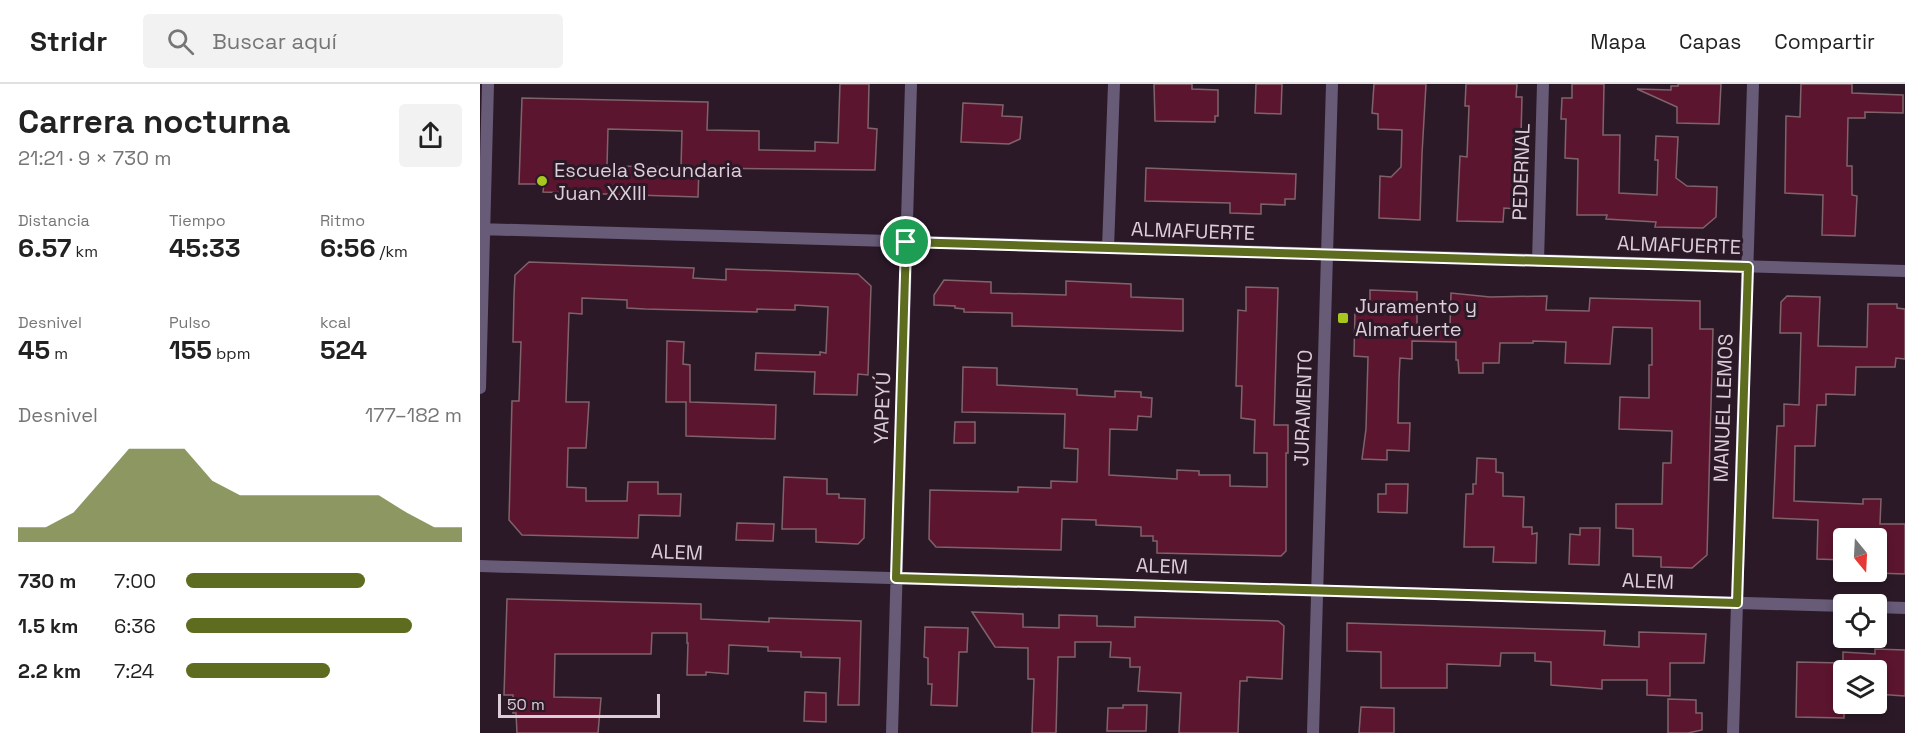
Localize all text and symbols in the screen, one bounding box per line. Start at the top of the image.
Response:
search box [143,14,563,68]
text: Stridr [30,23,107,59]
icon: search [164,25,197,58]
text: Buscar aquí [212,27,337,55]
text: Mapa [1590,28,1646,55]
text: Capas [1679,28,1741,55]
text: Compartir [1774,28,1875,55]
text: Carrera nocturna [18,101,290,143]
button: share [399,104,462,167]
street label: PEDERNAL [1506,123,1536,221]
text: 21:21 · 9 × 730 m [18,145,171,171]
place label: Escuela Secundaria Juan XXIII [554,157,742,206]
marker: Escuela Secundaria Juan XXIII [535,174,549,188]
text: Distancia [18,210,90,231]
text: Tiempo [169,210,226,231]
text: Ritmo [320,210,365,231]
pin [880,216,931,267]
street label: ALMAFUERTE [1130,216,1256,246]
icon: arrive [889,225,922,258]
street label: ALMAFUERTE [1616,230,1742,260]
text: 6.57 [18,231,71,265]
text: 45:33 [169,231,241,265]
text: 6:56 [320,231,375,265]
text: km [71,241,98,262]
text: /km [375,241,408,262]
place label: Juramento y Almafuerte [1355,293,1477,342]
marker: Juramento y Almafuerte [1336,311,1350,325]
text: Desnivel [18,312,82,333]
text: Pulso [169,312,211,333]
text: kcal [320,312,351,333]
text: 45 [18,333,50,367]
text: 155 [169,333,212,367]
text: 524 [320,333,367,367]
street label: MANUEL LEMOS [1707,333,1739,483]
text: m [50,343,68,364]
text: bpm [212,343,250,364]
street label: JURAMENTO [1288,349,1318,467]
street label: YAPEYÚ [868,372,896,444]
text: Desnivel [18,402,98,428]
text: 177–182 m [365,402,462,428]
north arrow [1833,528,1887,582]
map controls [1833,528,1887,714]
street label: ALEM [651,538,703,566]
street label: ALEM [1136,552,1188,580]
street label: ALEM [1622,567,1674,595]
text: 730 m [18,568,76,594]
text: 7:00 [114,568,156,594]
button: locate [1833,594,1887,648]
text: 1.5 km [18,613,78,639]
text: 6:36 [114,613,156,639]
text: 2.2 km [18,658,81,684]
text: 7:24 [114,658,154,684]
button: layers [1833,660,1887,714]
scale bar [498,691,660,718]
text: 50 m [507,694,545,715]

